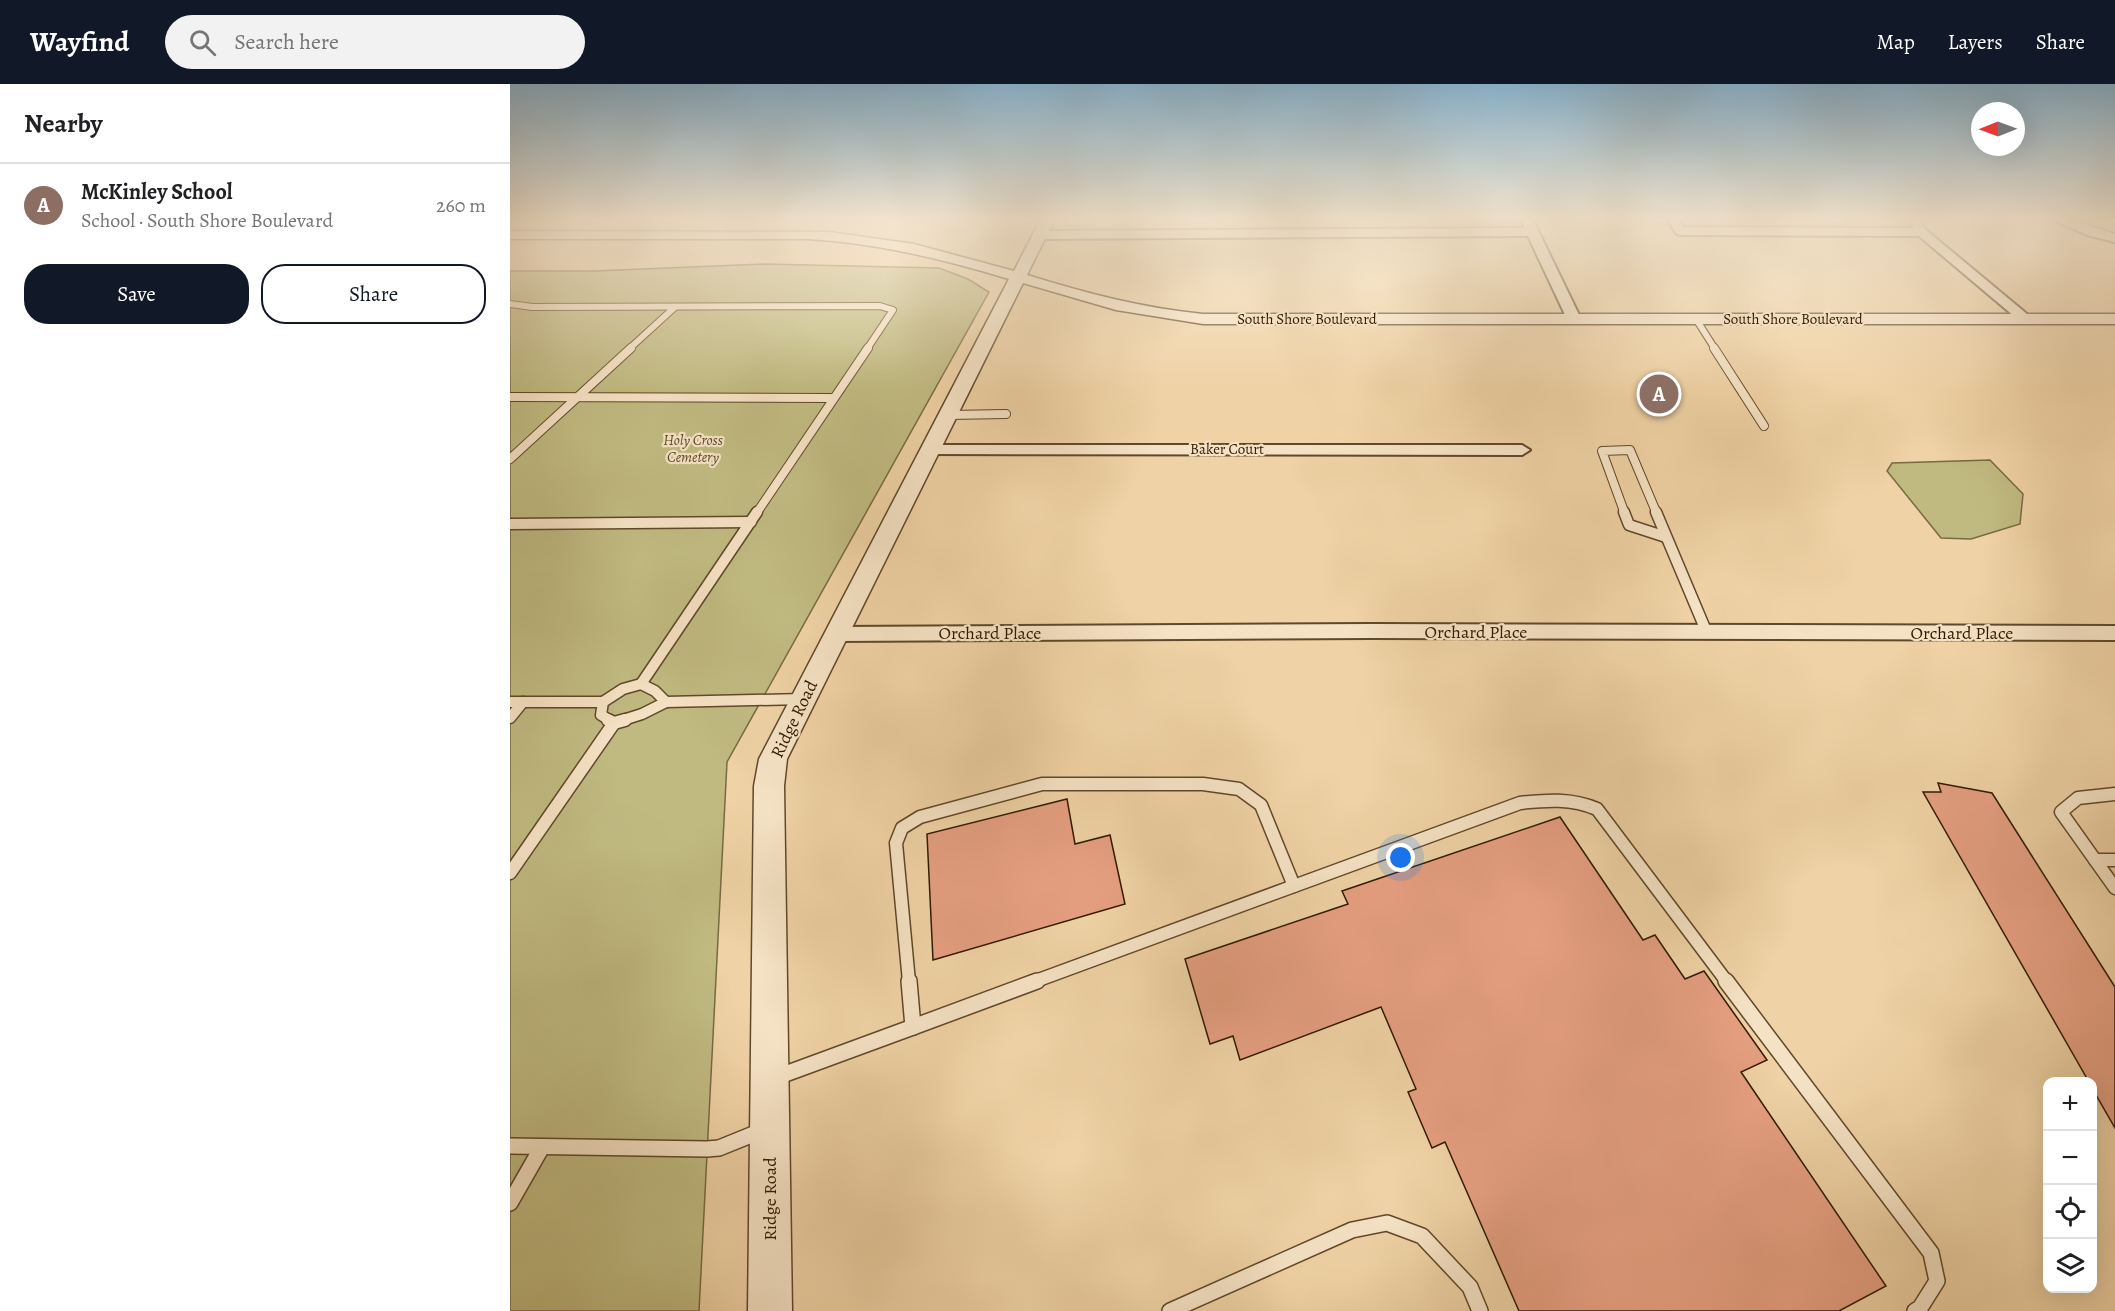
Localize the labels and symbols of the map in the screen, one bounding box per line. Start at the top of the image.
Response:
north arrow [1971,102,2025,156]
street label: South Shore Boulevard [1237,309,1378,329]
street label: South Shore Boulevard [1723,309,1864,329]
pin: A [1640,372,1678,416]
park label: Holy Cross Cemetery [663,430,723,467]
street label: Baker Court [1190,439,1264,459]
street label: Orchard Place [1425,620,1527,644]
street label: Orchard Place [939,621,1041,645]
street label: Orchard Place [1911,621,2013,645]
street label: Ridge Road [765,676,823,762]
your location [1386,843,1415,872]
street label: Ridge Road [758,1157,782,1241]

